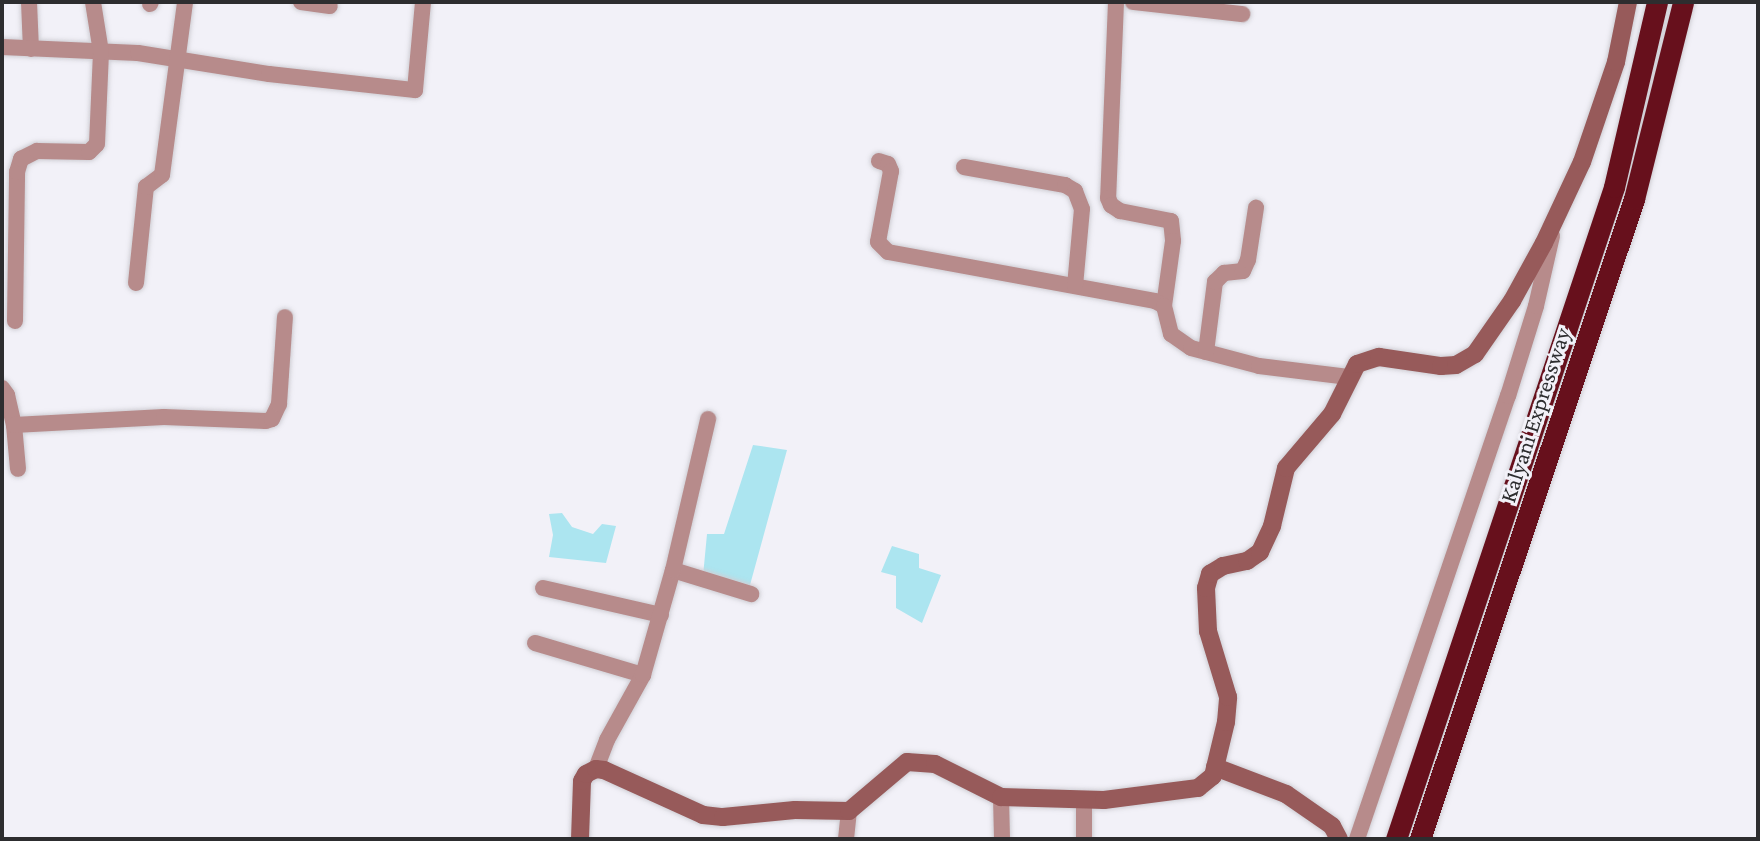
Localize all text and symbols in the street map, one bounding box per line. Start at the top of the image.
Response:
street label: Kalyani Expressway [1494,324,1576,506]

